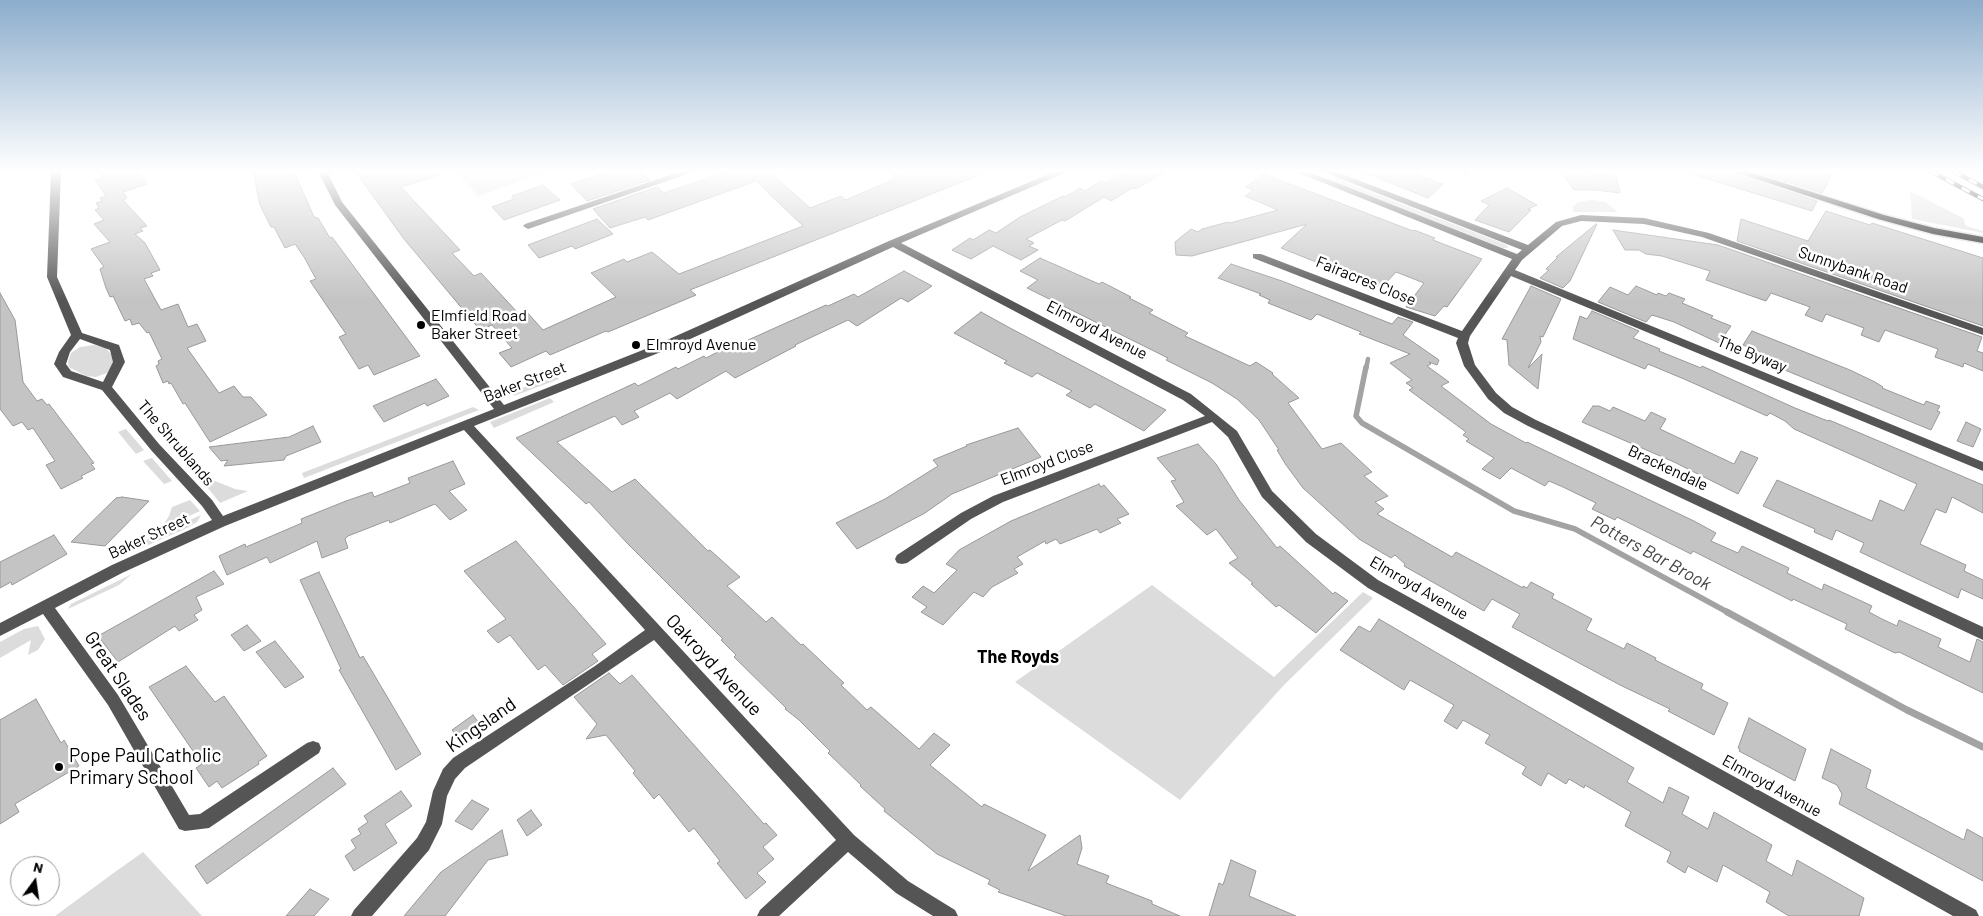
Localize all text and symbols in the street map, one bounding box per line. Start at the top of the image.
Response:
street label: Sunnybank Road [1796,242,1910,298]
street label: Fairacres Close [1313,252,1419,310]
street label: Elmroyd Avenue [1043,296,1151,364]
place label: Elmfield Road Baker Street [431,306,527,344]
marker: Elmfield Road Baker Street [415,319,427,331]
street label: The Byway [1714,331,1790,377]
place label: Elmroyd Avenue [646,335,757,355]
marker: Elmroyd Avenue [630,339,642,351]
street label: Baker Street [481,357,569,407]
street label: The Shrublands [134,396,218,490]
street label: Elmroyd Close [998,436,1096,490]
street label: Brackendale [1625,441,1711,495]
street label: Baker Street [105,509,193,563]
water label: Potters Bar Brook [1587,511,1715,595]
street label: Elmroyd Avenue [1366,552,1472,624]
street label: Oakroyd Avenue [661,609,767,721]
street label: Great Slades [80,627,156,725]
district label: The Royds [977,646,1059,668]
street label: Kingsland [442,693,520,757]
place label: Pope Paul Catholic Primary School [69,745,221,789]
street label: Elmroyd Avenue [1719,751,1825,821]
marker: Pope Paul Catholic Primary School [53,761,65,773]
north arrow [10,856,60,906]
text: N [32,858,45,876]

